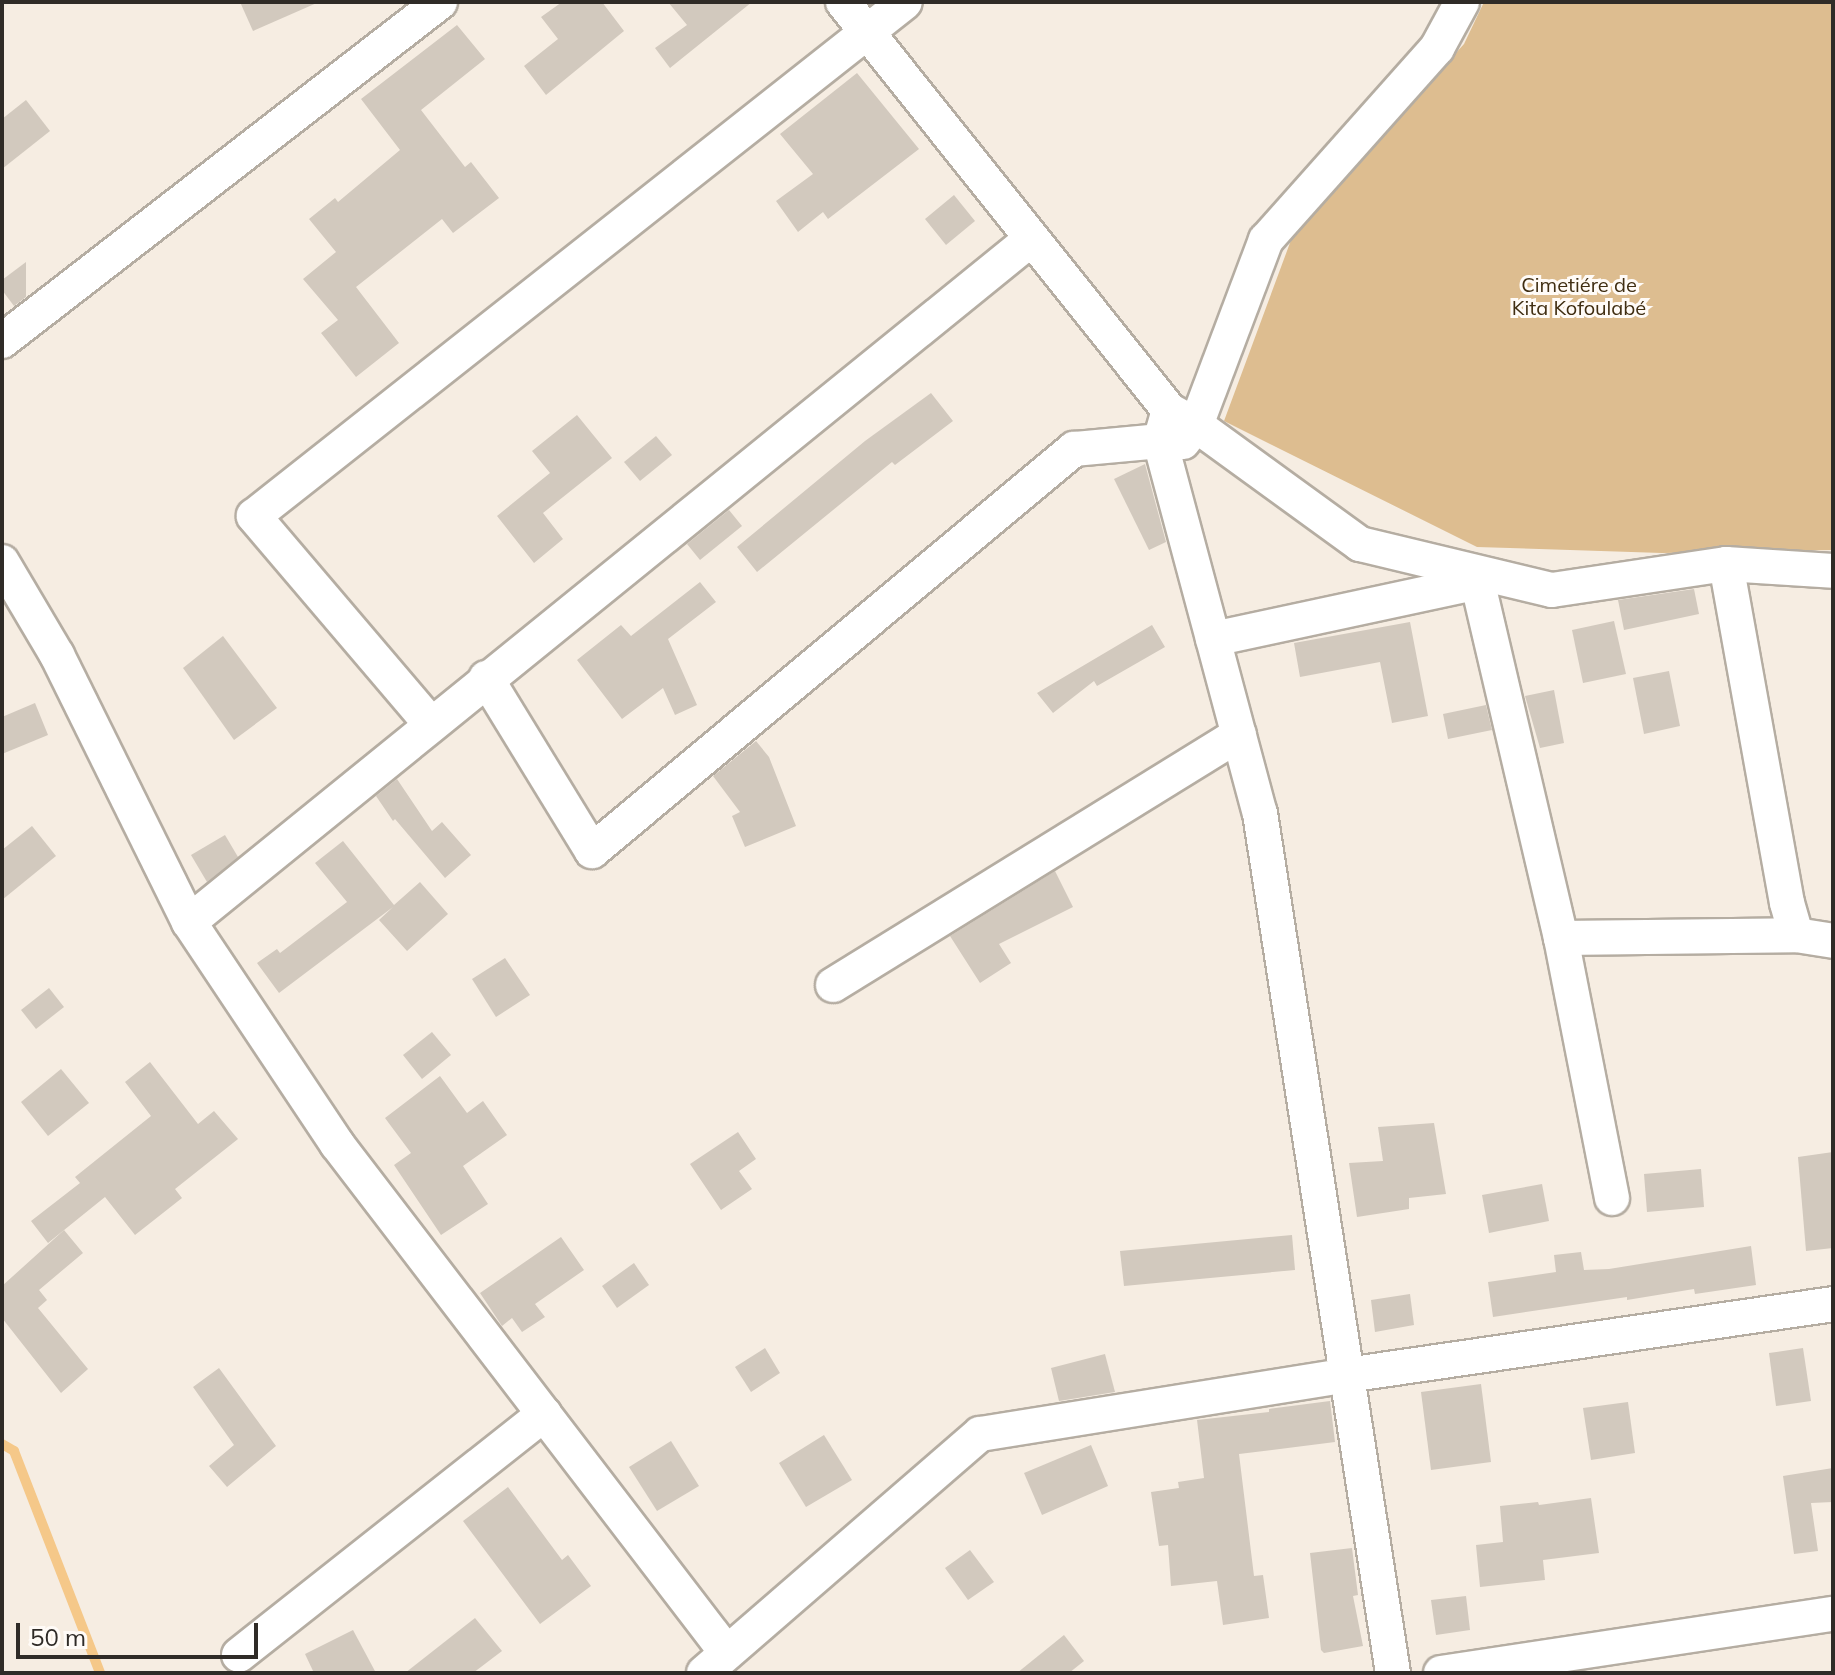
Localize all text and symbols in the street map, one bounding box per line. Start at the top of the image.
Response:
park label: Cimetiére de Kita Kofoulabé [1512,272,1646,319]
scale bar [20,1607,262,1657]
text: 50 m [30,1622,86,1652]

